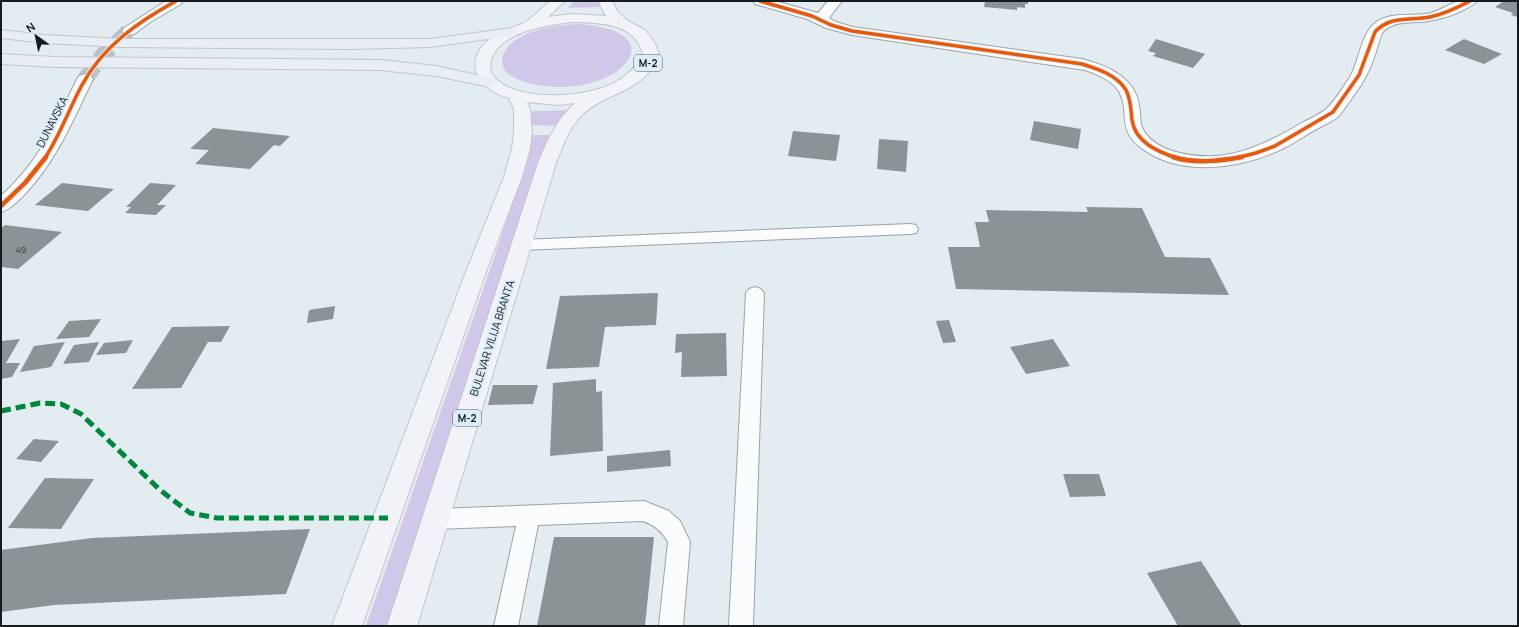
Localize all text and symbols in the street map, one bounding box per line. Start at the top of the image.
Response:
north arrow [16,16,56,56]
text: N [23,19,38,36]
road number: M-2 [634,55,662,71]
street label: DUNAVSKA [32,94,71,150]
house number: 49 [16,243,26,256]
street label: BULEVAR VILIJA BRANTA [466,278,517,398]
road number: M-2 [453,410,481,426]

